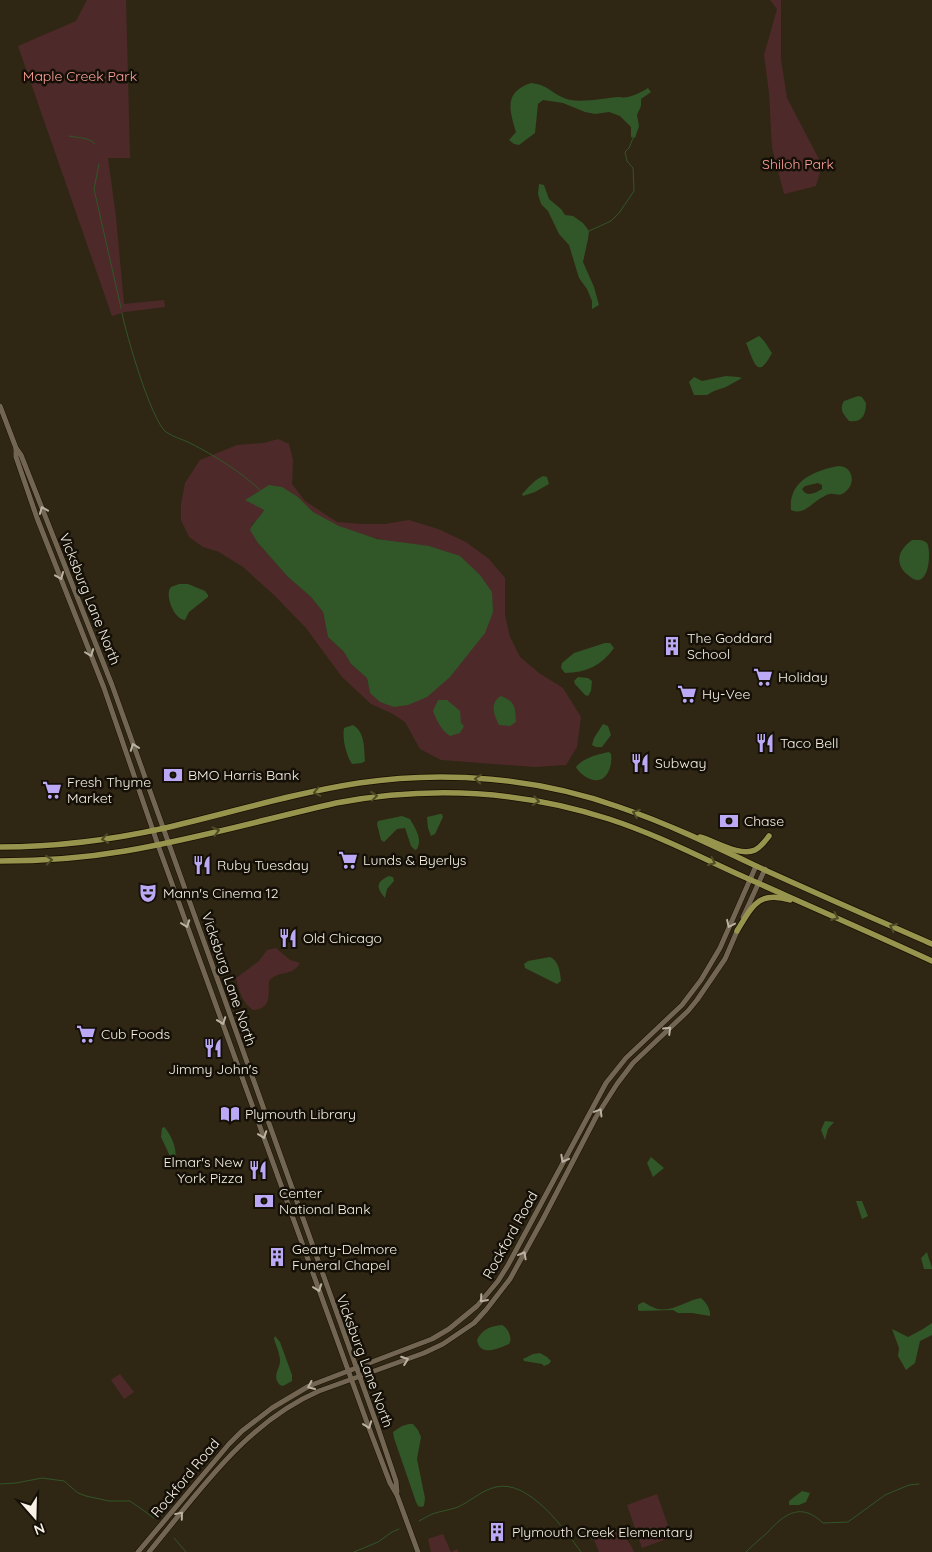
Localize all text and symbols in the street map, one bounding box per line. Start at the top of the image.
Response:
park label: Maple Creek Park [23,67,137,85]
park label: Shiloh Park [762,155,834,173]
one-way arrow [39,506,49,515]
street label: Vicksburg Lane North [55,531,125,667]
one-way arrow [54,571,64,580]
place label: The Goddard School [687,629,772,663]
building icon: The Goddard School [661,635,683,657]
one-way arrow [85,648,95,656]
supermarket icon: Holiday [752,666,774,688]
place label: Holiday [778,668,828,686]
supermarket icon: Hy-Vee [676,683,698,705]
place label: Hy-Vee [702,685,750,703]
restaurant icon: Taco Bell [754,732,776,754]
place label: Taco Bell [780,734,839,752]
one-way arrow [130,743,140,752]
restaurant icon: Subway [629,752,651,774]
place label: Subway [655,754,706,772]
bank icon: BMO Harris Bank [162,764,184,786]
place label: BMO Harris Bank [188,766,299,784]
place label: Fresh Thyme Market [67,773,151,807]
one-way arrow [474,773,482,784]
supermarket icon: Fresh Thyme Market [41,779,63,801]
one-way arrow [312,786,321,797]
one-way arrow [371,791,379,802]
one-way arrow [532,795,540,805]
one-way arrow [632,809,641,819]
bank icon: Chase [718,810,740,832]
place label: Chase [744,812,784,830]
one-way arrow [211,826,220,837]
one-way arrow [101,833,109,844]
supermarket icon: Lunds & Byerlys [337,849,359,871]
place label: Lunds & Byerlys [363,851,466,869]
one-way arrow [45,854,53,865]
restaurant icon: Ruby Tuesday [191,854,213,876]
place label: Ruby Tuesday [217,856,309,874]
one-way arrow [707,856,716,867]
theatre icon: Mann's Cinema 12 [137,882,159,904]
place label: Mann's Cinema 12 [163,884,279,902]
street label: Vicksburg Lane North [198,910,260,1048]
one-way arrow [830,911,839,922]
one-way arrow [180,919,190,928]
one-way arrow [726,919,737,928]
one-way arrow [889,923,898,933]
restaurant icon: Old Chicago [277,927,299,949]
place label: Old Chicago [303,929,382,947]
one-way arrow [216,1016,226,1024]
supermarket icon: Cub Foods [75,1023,97,1045]
place label: Cub Foods [101,1025,170,1043]
one-way arrow [663,1027,672,1036]
restaurant icon: Jimmy John's [202,1037,224,1059]
place label: Jimmy John's [168,1060,258,1078]
library icon: Plymouth Library [219,1103,241,1125]
place label: Plymouth Library [245,1105,356,1123]
one-way arrow [593,1108,603,1117]
one-way arrow [257,1131,267,1139]
place label: Elmar's New York Pizza [163,1153,243,1187]
one-way arrow [560,1154,570,1163]
restaurant icon: Elmar's New York Pizza [247,1159,269,1181]
place label: Center National Bank [279,1184,371,1218]
street label: Rockford Road [478,1188,542,1282]
bank icon: Center National Bank [253,1190,275,1212]
place label: Gearty-Delmore Funeral Chapel [292,1240,397,1274]
building icon: Gearty-Delmore Funeral Chapel [266,1246,288,1268]
one-way arrow [517,1252,527,1261]
one-way arrow [312,1283,322,1292]
street label: Vicksburg Lane North [333,1292,397,1430]
one-way arrow [480,1294,489,1303]
one-way arrow [400,1356,409,1366]
one-way arrow [307,1380,316,1390]
one-way arrow [362,1421,372,1429]
street label: Rockford Road [147,1435,223,1521]
north arrow [10,1492,60,1542]
one-way arrow [175,1511,184,1520]
text: N [32,1519,47,1539]
building icon: Plymouth Creek Elementary [486,1521,508,1543]
place label: Plymouth Creek Elementary [512,1523,693,1541]

